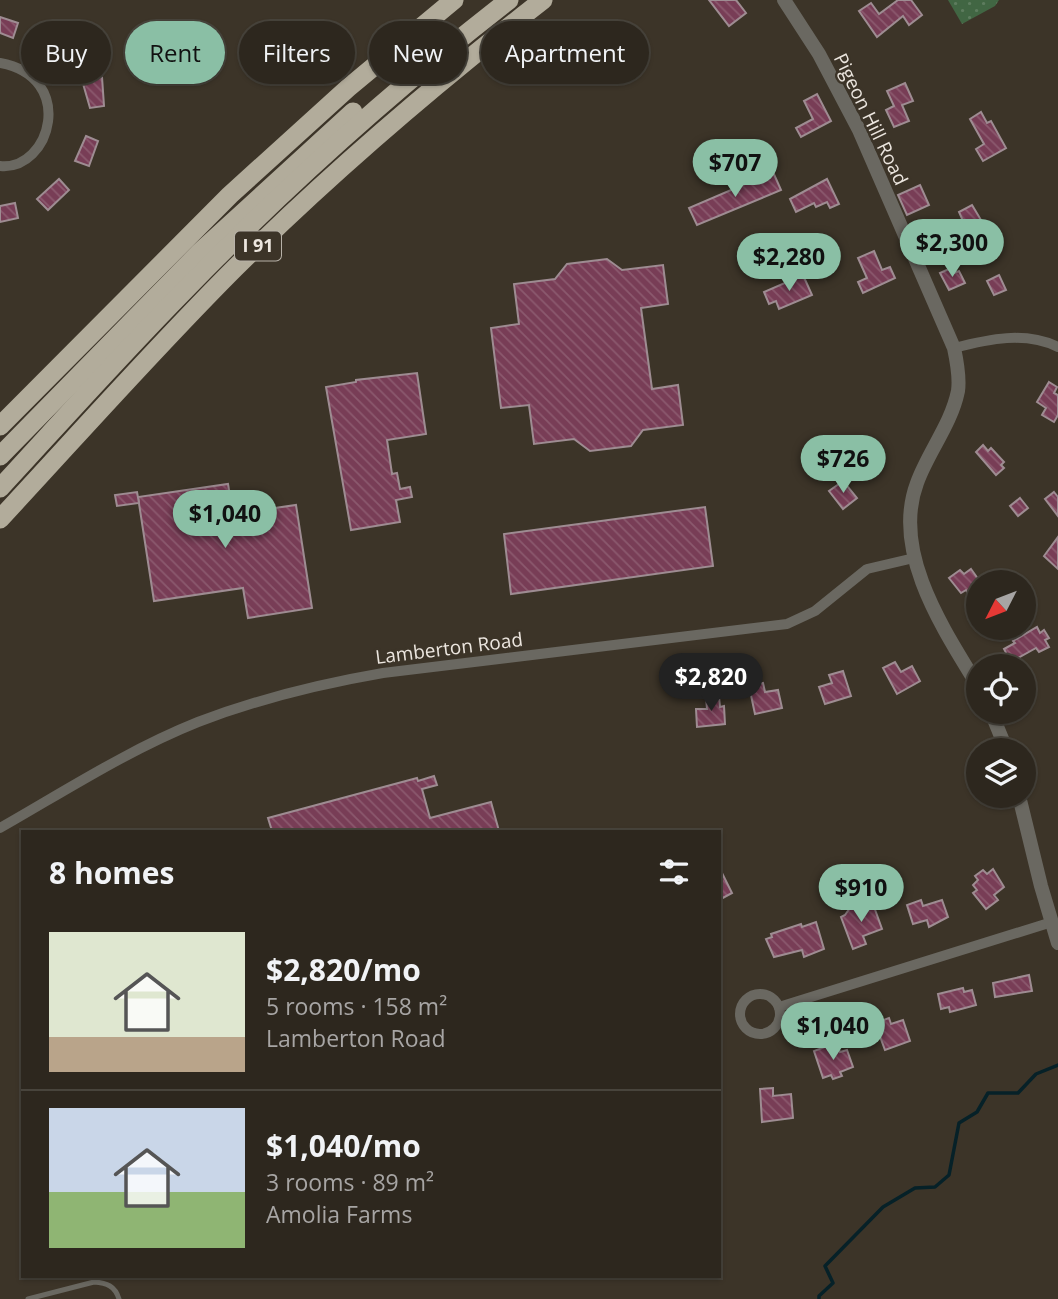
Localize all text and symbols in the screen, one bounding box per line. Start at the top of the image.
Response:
chip: Buy [21,21,111,84]
chip: Rent [125,21,225,84]
chip: Filters [239,21,355,84]
chip: New [369,21,467,84]
chip: Apartment [481,21,649,84]
street label: Pigeon Hill Road [828,49,914,189]
pin: $707 [694,140,776,199]
text: $707 [709,146,761,178]
pin: $2,300 [895,219,1009,279]
text: $2,300 [916,226,988,258]
road number: I 91 [235,232,281,260]
pin: $2,280 [732,233,846,293]
text: $2,280 [753,240,825,272]
pin: $726 [802,435,884,495]
text: $726 [817,442,869,474]
pin: $1,040 [168,490,282,550]
text: $1,040 [189,497,261,529]
north arrow [966,570,1036,640]
map controls [966,570,1036,808]
street label: Lamberton Road [374,626,524,670]
pin: $2,820 [654,654,768,713]
button: locate [966,654,1036,724]
text: $2,820 [675,660,747,692]
button: layers [966,738,1036,808]
text: 8 homes [49,852,174,893]
icon: filters [655,853,693,891]
pin: $910 [820,864,902,924]
text: $910 [835,871,887,903]
text: $2,820/mo [266,949,421,990]
icon: home [105,960,189,1044]
text: 5 rooms · 158 m² [266,990,447,1022]
pin: $1,040 [776,1002,890,1062]
text: $1,040 [797,1009,869,1041]
text: Lamberton Road [266,1022,445,1054]
text: $1,040/mo [266,1125,421,1166]
icon: home [105,1136,189,1220]
text: 3 rooms · 89 m² [266,1166,434,1198]
text: Amolia Farms [266,1198,412,1230]

